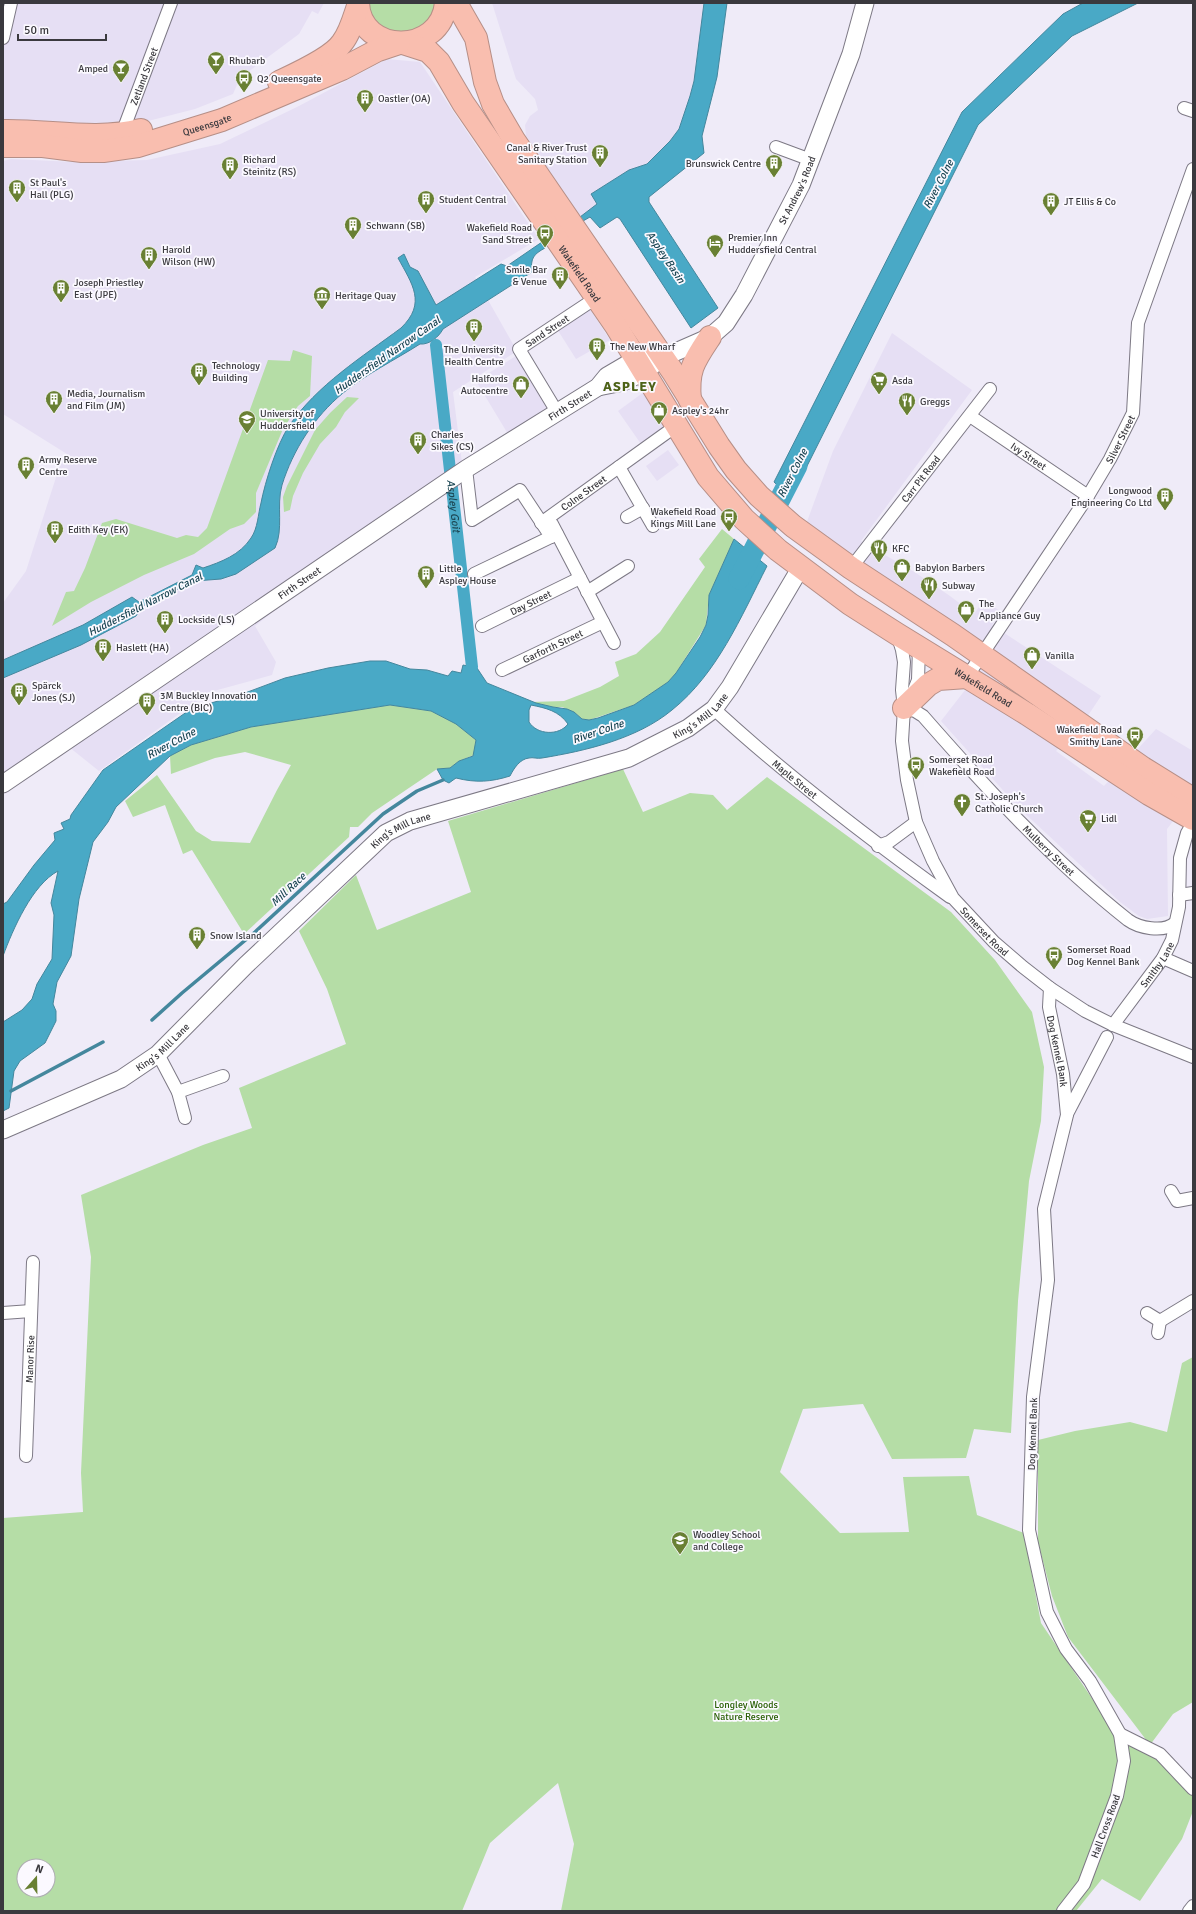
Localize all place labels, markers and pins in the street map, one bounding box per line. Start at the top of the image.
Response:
bar icon: Rhubarb [206,50,226,75]
place label: Rhubarb [229,55,265,67]
bar icon: Amped [111,58,131,83]
place label: Amped [78,63,108,75]
bus stop icon: Q2 Queensgate [234,68,254,93]
place label: Q2 Queensgate [257,73,322,85]
building icon: Oastler (OA) [355,88,375,113]
place label: Oastler (OA) [378,93,431,105]
place label: Canal & River Trust Sanitary Station [506,142,587,166]
building icon: Canal & River Trust Sanitary Station [590,143,610,168]
building icon: Brunswick Centre [764,153,784,178]
place label: Richard Steinitz (RS) [243,154,296,178]
building icon: Richard Steinitz (RS) [220,155,240,180]
place label: Brunswick Centre [686,158,761,170]
place label: St Paul's Hall (PLG) [30,177,73,201]
building icon: St Paul's Hall (PLG) [7,178,27,203]
building icon: Student Central [416,189,436,214]
building icon: JT Ellis & Co [1041,191,1061,216]
place label: Student Central [439,194,507,206]
place label: JT Ellis & Co [1064,196,1116,208]
building icon: Schwann (SB) [343,215,363,240]
place label: Schwann (SB) [366,220,425,232]
place label: Wakefield Road Sand Street [466,222,532,246]
bus stop icon: Wakefield Road Sand Street [535,223,555,248]
place label: Premier Inn Huddersfield Central [728,232,817,256]
hotel icon: Premier Inn Huddersfield Central [705,233,725,258]
place label: Harold Wilson (HW) [162,244,215,268]
building icon: Harold Wilson (HW) [139,245,159,270]
place label: Smile Bar & Venue [506,264,547,288]
building icon: Smile Bar & Venue [550,265,570,290]
place label: Joseph Priestley East (JPE) [74,277,144,301]
building icon: Joseph Priestley East (JPE) [51,278,71,303]
museum icon: Heritage Quay [312,285,332,310]
place label: Heritage Quay [335,290,396,302]
building icon: The University Health Centre [464,317,484,342]
building icon: The New Wharf [587,336,607,361]
place label: The New Wharf [610,341,676,353]
place label: The University Health Centre [444,344,505,368]
place label: Technology Building [212,360,260,384]
building icon: Technology Building [189,361,209,386]
supermarket icon: Asda [869,370,889,395]
place label: Halfords Autocentre [461,373,509,397]
shop icon: Halfords Autocentre [511,374,531,399]
place label: Asda [892,375,913,387]
place label: Media, Journalism and Film (JM) [67,388,145,412]
building icon: Media, Journalism and Film (JM) [44,389,64,414]
restaurant icon: Greggs [897,391,917,416]
place label: Greggs [920,396,950,408]
shop icon: Aspley's 24hr [649,400,669,425]
place label: Aspley's 24hr [672,405,729,417]
place label: University of Huddersfield [260,408,315,432]
school or university icon: University of Huddersfield [237,409,257,434]
place label: Charles Sikes (CS) [431,429,474,453]
building icon: Charles Sikes (CS) [408,430,428,455]
place label: Army Reserve Centre [39,454,97,478]
building icon: Army Reserve Centre [16,455,36,480]
place label: Longwood Engineering Co Ltd [1071,485,1152,509]
building icon: Longwood Engineering Co Ltd [1155,486,1175,511]
place label: Wakefield Road Kings Mill Lane [650,506,716,530]
bus stop icon: Wakefield Road Kings Mill Lane [719,507,739,532]
building icon: Edith Key (EK) [45,519,65,544]
place label: Edith Key (EK) [68,524,128,536]
restaurant icon: KFC [869,538,889,563]
place label: KFC [892,543,909,555]
shop icon: Babylon Barbers [892,557,912,582]
place label: Babylon Barbers [915,562,986,574]
place label: Little Aspley House [439,563,496,587]
building icon: Little Aspley House [416,564,436,589]
restaurant icon: Subway [919,575,939,600]
place label: Subway [942,580,975,592]
place label: The Appliance Guy [979,598,1041,622]
shop icon: The Appliance Guy [956,599,976,624]
building icon: Lockside (LS) [155,609,175,634]
place label: Lockside (LS) [178,614,235,626]
building icon: Haslett (HA) [93,637,113,662]
place label: Haslett (HA) [116,642,169,654]
shop icon: Vanilla [1022,645,1042,670]
place label: Vanilla [1045,650,1074,662]
place label: Spärck Jones (SJ) [32,680,75,704]
building icon: Spärck Jones (SJ) [9,681,29,706]
place label: 3M Buckley Innovation Centre (BIC) [160,690,257,714]
building icon: 3M Buckley Innovation Centre (BIC) [137,691,157,716]
place label: Wakefield Road Smithy Lane [1056,724,1122,748]
bus stop icon: Wakefield Road Smithy Lane [1125,725,1145,750]
place label: Somerset Road Wakefield Road [929,754,995,778]
bus stop icon: Somerset Road Wakefield Road [906,755,926,780]
place label: St. Joseph's Catholic Church [975,791,1043,815]
church icon: St. Joseph's Catholic Church [952,792,972,817]
supermarket icon: Lidl [1078,808,1098,833]
place label: Lidl [1101,813,1117,825]
building icon: Snow Island [187,925,207,950]
place label: Snow Island [210,930,262,942]
place label: Somerset Road Dog Kennel Bank [1067,944,1140,968]
bus stop icon: Somerset Road Dog Kennel Bank [1044,945,1064,970]
place label: Woodley School and College [693,1529,761,1553]
school or university icon: Woodley School and College [670,1530,690,1555]

